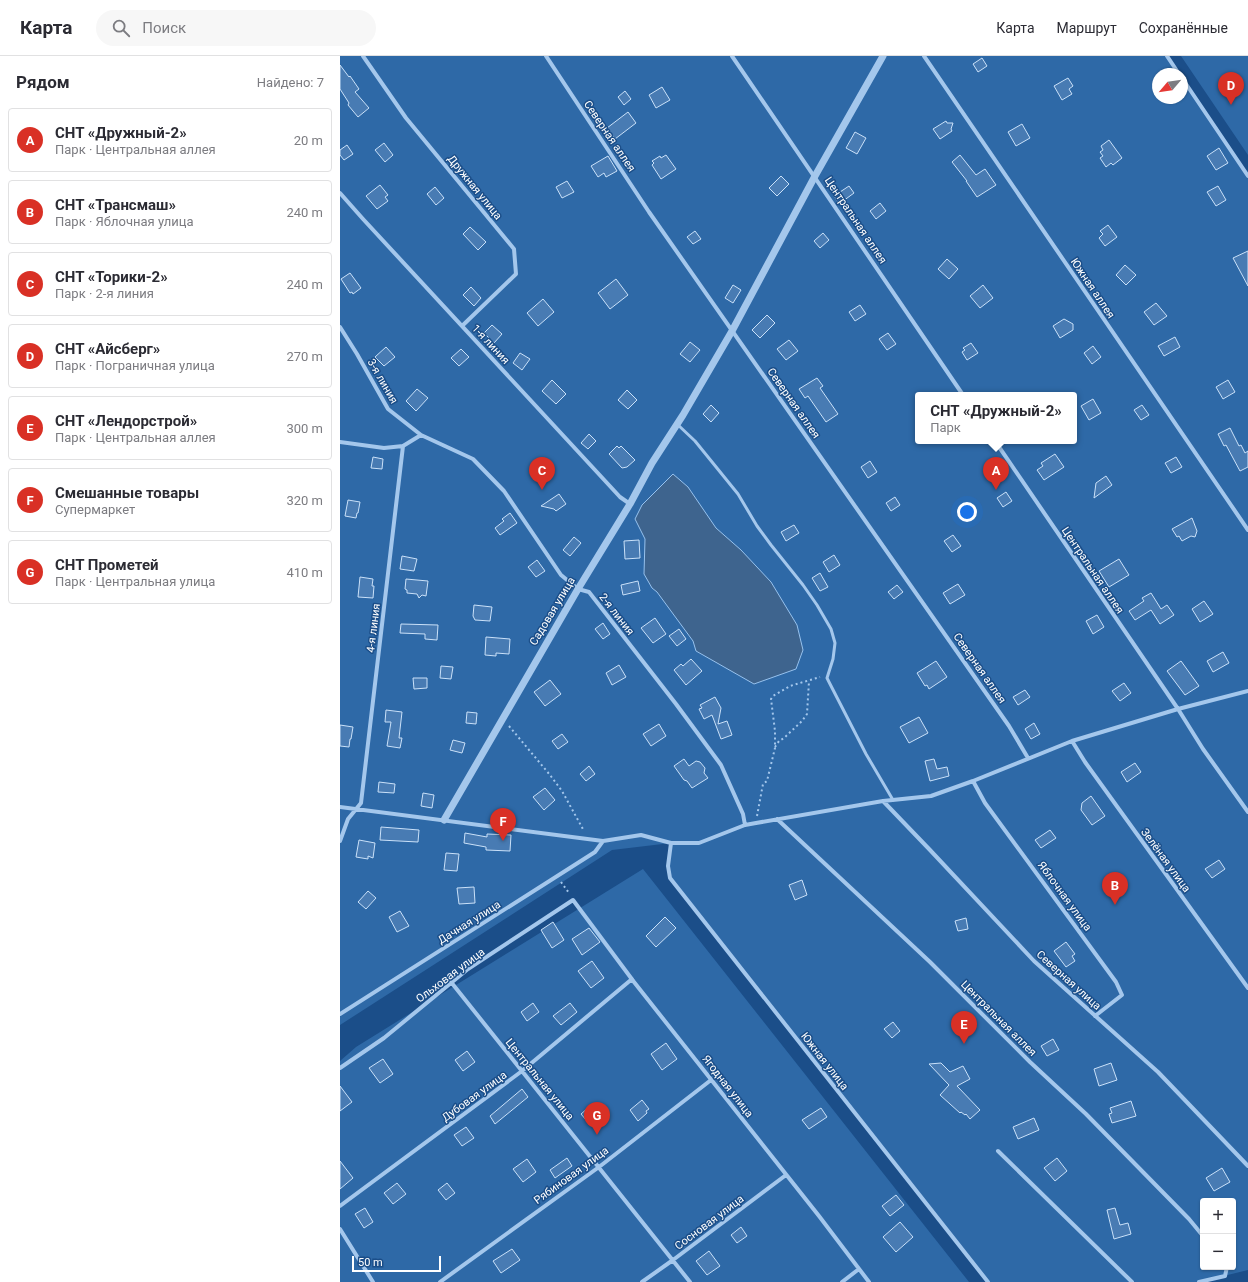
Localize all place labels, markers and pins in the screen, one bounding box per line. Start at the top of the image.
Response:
pin: D [1218,72,1244,105]
pin: C [529,457,555,490]
pin: A [983,457,1009,490]
pin: F [490,808,516,841]
pin: B [1102,872,1128,905]
pin: E [951,1011,977,1044]
pin: G [584,1102,610,1135]

